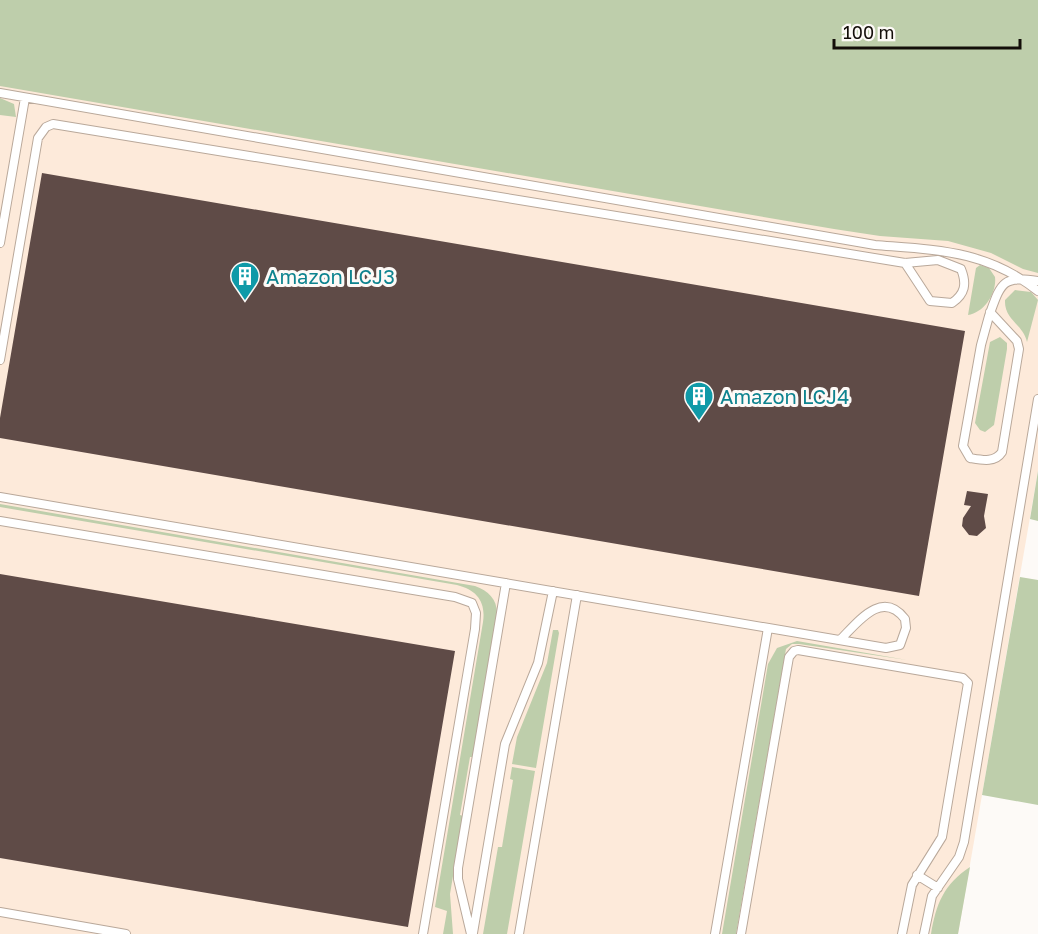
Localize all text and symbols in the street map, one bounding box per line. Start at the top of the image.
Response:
scale bar [834,12,1020,50]
text: 100 m [843,21,894,43]
building icon: Amazon LCJ3 [229,260,261,302]
place label: Amazon LCJ3 [266,264,395,288]
building icon: Amazon LCJ4 [683,380,715,422]
place label: Amazon LCJ4 [720,384,849,408]

